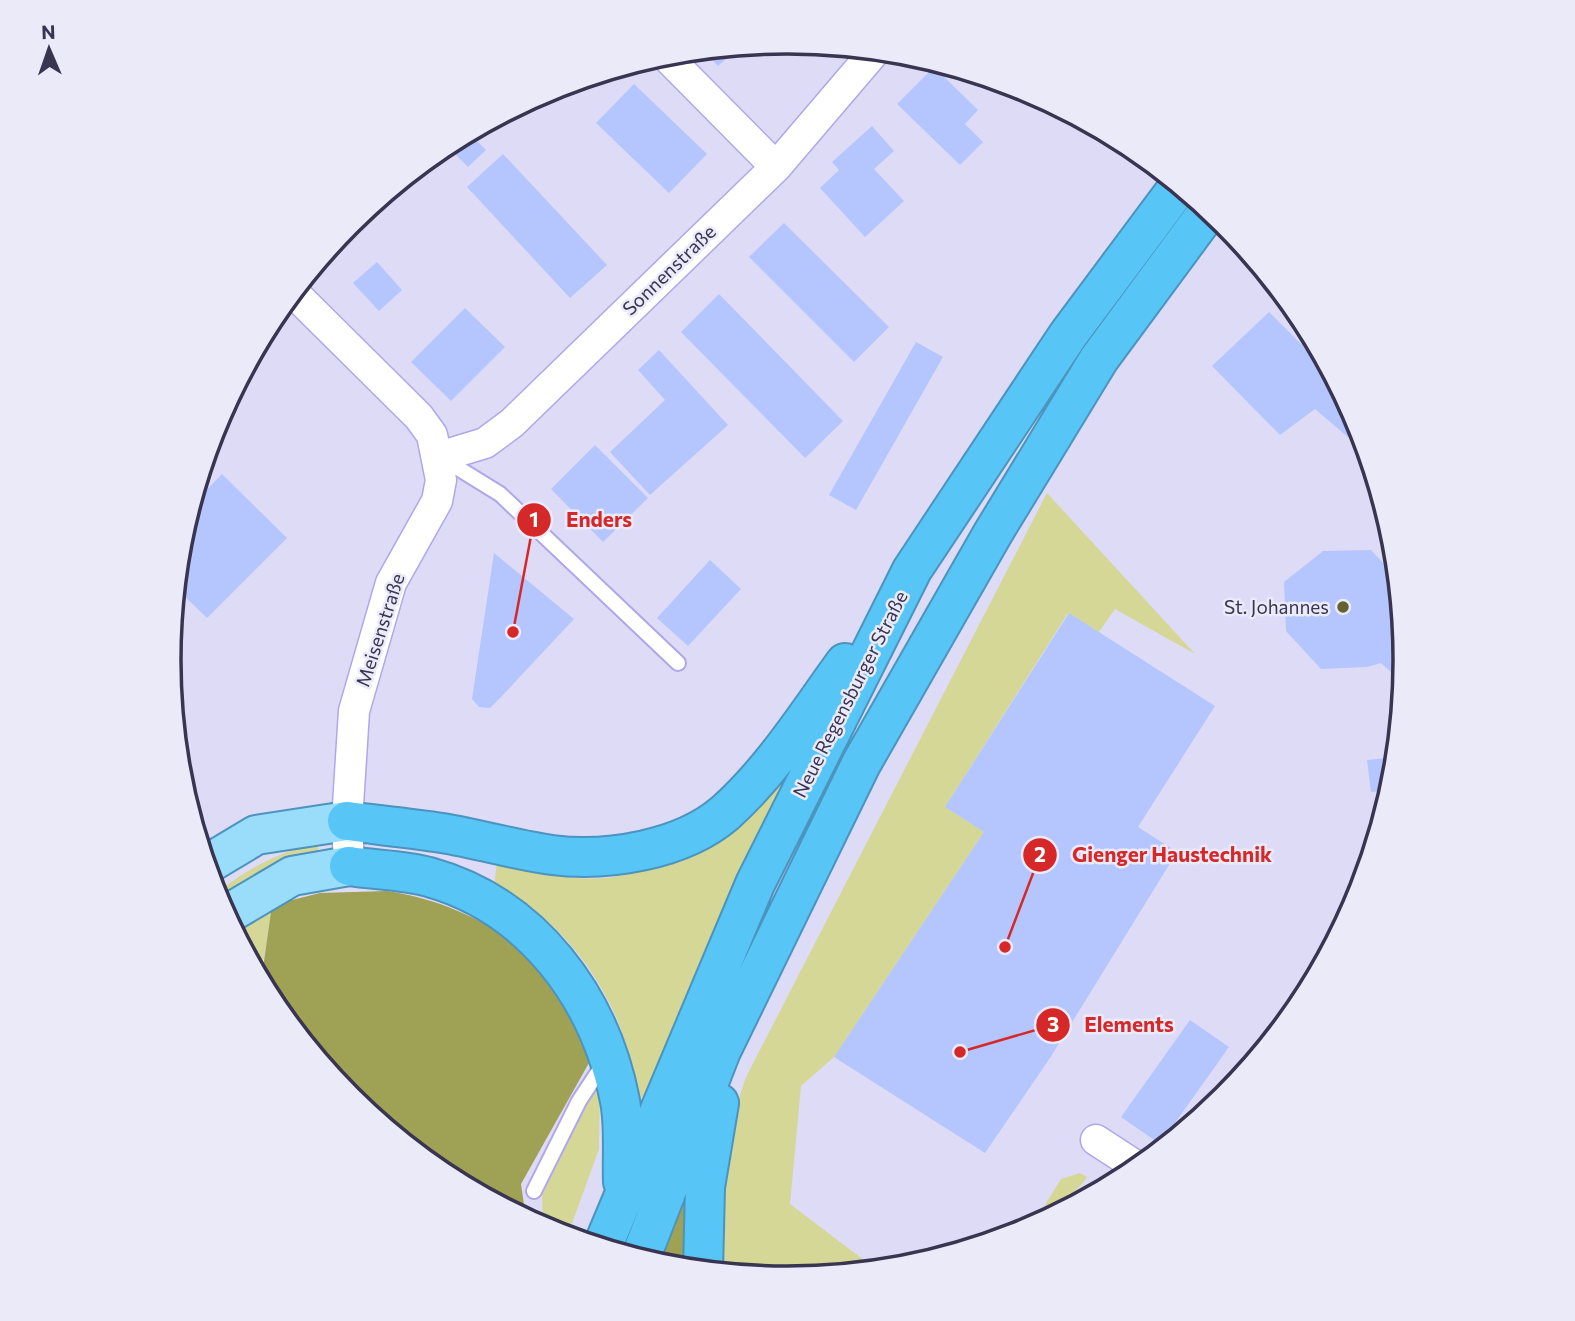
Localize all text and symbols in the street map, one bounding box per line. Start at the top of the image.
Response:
north arrow [14,14,84,84]
text: N [41,20,56,43]
street label: Sonnenstraße [617,220,720,320]
callout: Enders [517,499,646,541]
text: 1 [529,506,539,531]
text: Enders [566,506,632,531]
street label: Meisenstraße [350,570,409,689]
street label: Neue Regensburger Straße [787,587,912,801]
place label: St. Johannes [1224,595,1329,618]
marker: St. Johannes [1335,599,1351,615]
callout: Gienger Haustechnik [1023,834,1286,876]
text: 2 [1034,841,1046,866]
text: Gienger Haustechnik [1072,841,1272,866]
callout: Elements [1035,1004,1188,1046]
text: 3 [1047,1011,1059,1036]
text: Elements [1084,1011,1174,1036]

